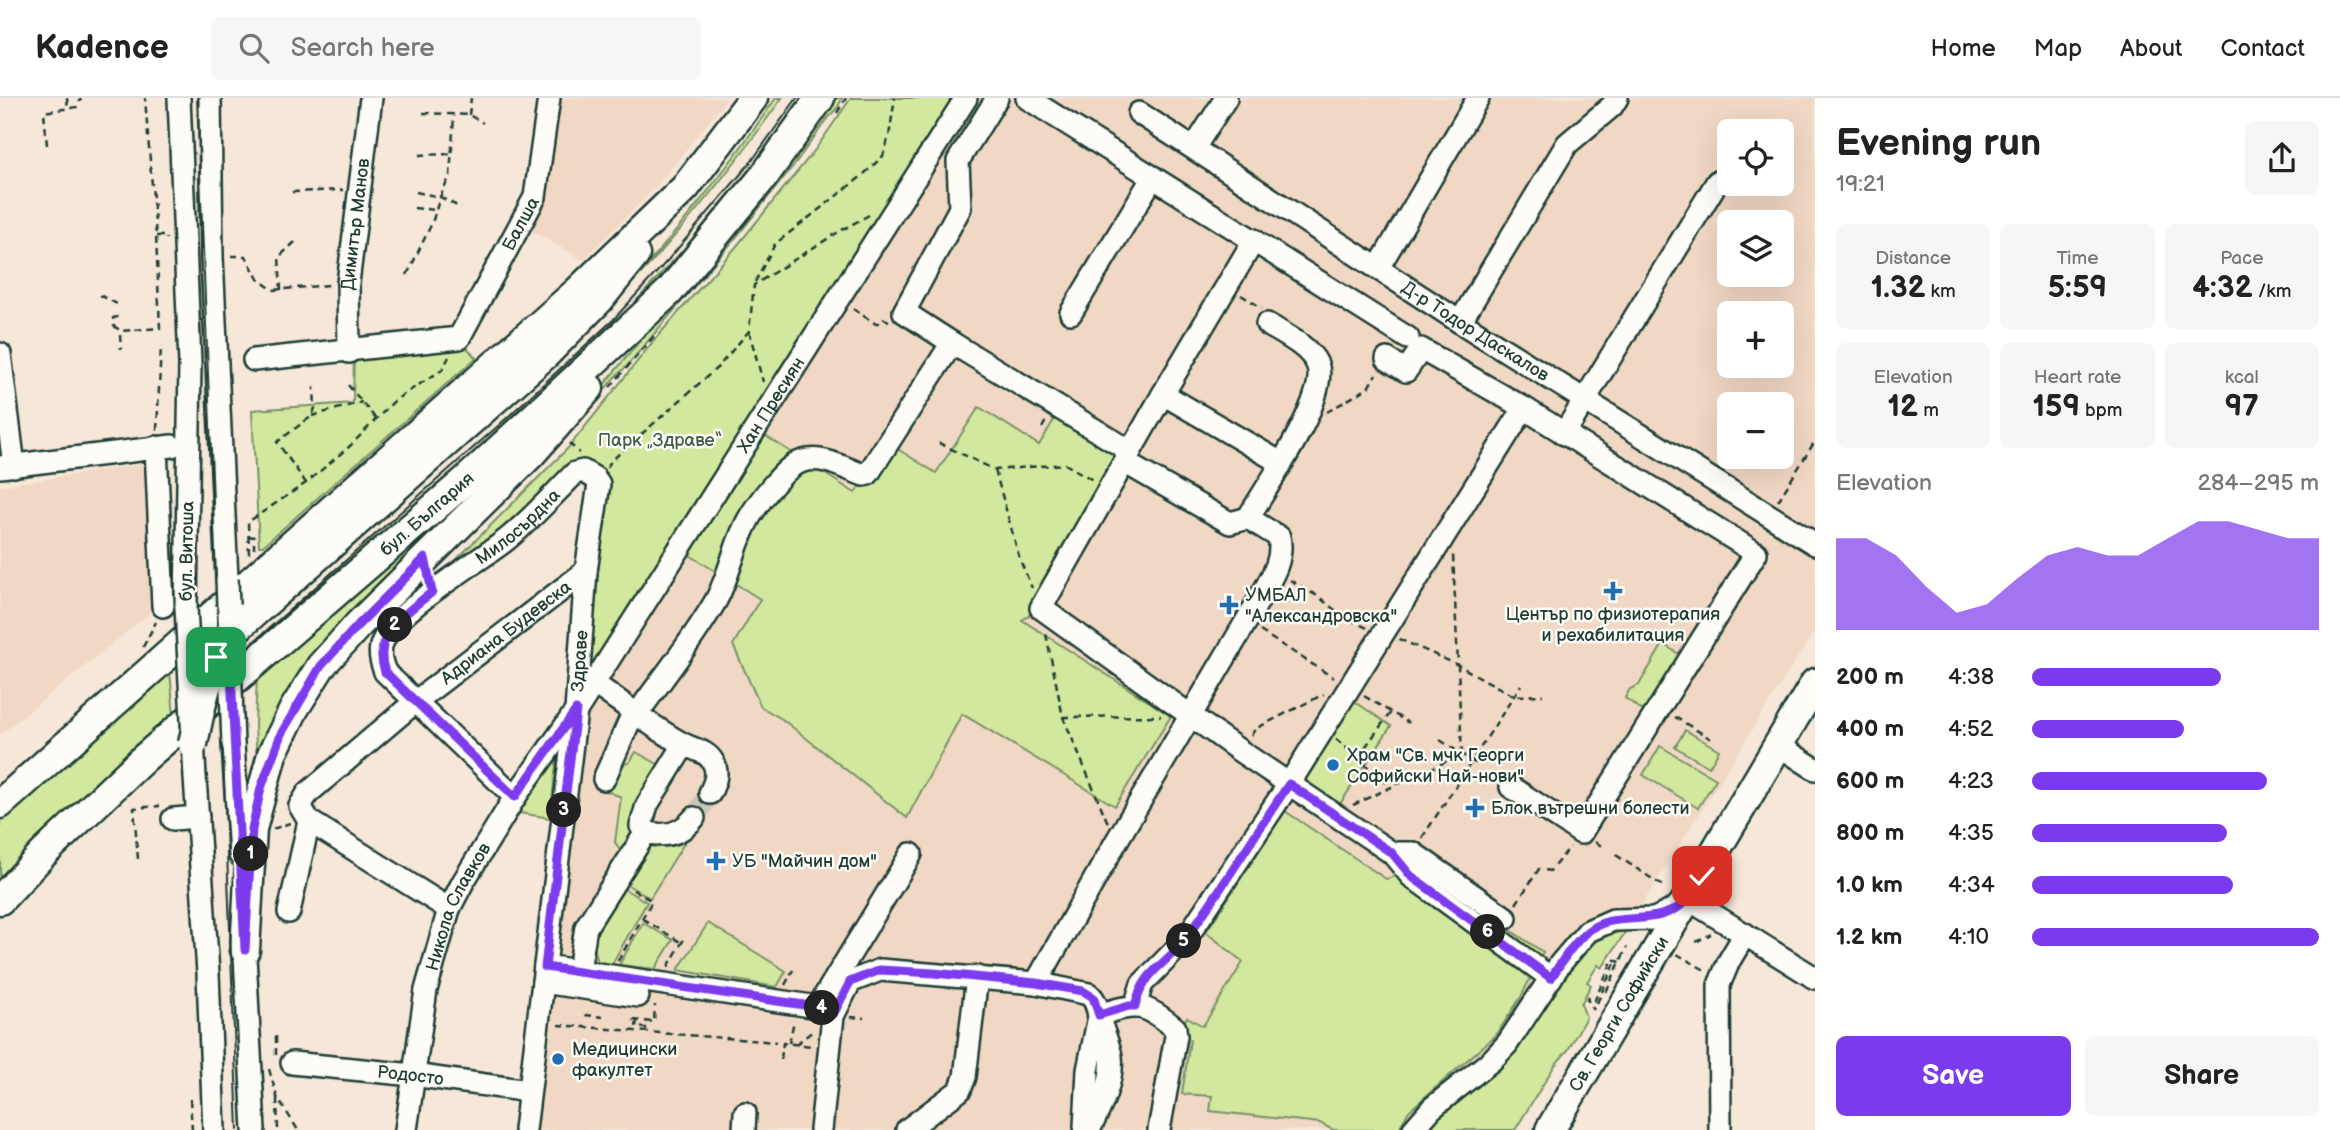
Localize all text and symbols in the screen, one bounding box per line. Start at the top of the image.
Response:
search box [211,17,701,80]
text: Kadence [35,28,169,68]
icon: search [235,29,273,67]
text: Search here [291,33,435,64]
text: Home [1931,34,1996,63]
text: Map [2034,34,2082,63]
text: About [2120,34,2182,63]
text: Contact [2220,34,2305,63]
map controls [1717,119,1794,469]
button: locate [1717,119,1794,196]
text: Evening run [1836,121,2041,166]
button: share [2245,121,2319,195]
street label: Димитър Манов [337,157,374,291]
text: 19:21 [1836,170,1885,198]
street label: Балша [498,193,544,254]
button: layers [1717,210,1794,287]
text: Distance [1875,247,1951,270]
text: Time [2056,247,2099,270]
text: Pace [2220,247,2263,270]
text: 1.32 [1871,270,1925,306]
text: 5:59 [2048,270,2107,306]
text: 4:32 [2192,270,2253,306]
street label: Д-р Тодор Даскалов [1398,277,1554,386]
text: km [1925,280,1956,303]
text: /km [2253,280,2291,303]
button: + [1717,301,1794,378]
street label: Хан Пресиян [733,353,809,457]
text: Elevation [1874,366,1953,389]
text: Heart rate [2034,366,2121,389]
text: kcal [2225,366,2259,389]
text: 12 [1887,389,1918,425]
text: 159 [2032,389,2080,425]
text: 97 [2225,389,2259,425]
button: − [1717,392,1794,469]
text: m [1918,399,1939,422]
text: bpm [2080,399,2123,422]
park label: Парк „Здраве“ [598,430,722,451]
street label: бул. България [376,468,478,560]
text: Elevation [1836,469,1932,497]
text: 284–295 m [2198,469,2319,497]
street label: Милосърдна [471,484,565,569]
street label: бул. Витоша [176,500,198,601]
street label: Адриана Будевска [436,576,575,690]
marker: Център по физиотерапия и рехабилитация [1603,581,1623,601]
place label: УМБАЛ "Александровска" [1245,585,1397,627]
marker: УМБАЛ "Александровска" [1219,595,1239,615]
place label: Център по физиотерапия и рехабилитация [1506,604,1720,646]
pin: 2 [378,608,412,642]
text: 2 [389,613,400,636]
pin [186,627,246,687]
street label: Здраве [567,629,593,693]
icon: arrive [197,638,235,676]
text: 200 m [1836,663,1904,691]
text: 4:38 [1948,663,1994,691]
text: 400 m [1836,715,1904,743]
text: 4:52 [1948,715,1993,743]
place label: Храм "Св. мчк Георги Софийски Най-нови" [1347,745,1524,787]
marker: Храм "Св. мчк Георги Софийски Най-нови" [1325,757,1341,773]
text: 600 m [1836,767,1904,795]
text: 4:23 [1948,767,1994,795]
pin: 3 [546,792,582,828]
text: 3 [558,798,569,821]
marker: Блок вътрешни болести [1465,798,1485,818]
place label: Блок вътрешни болести [1491,798,1690,819]
text: 800 m [1836,819,1904,847]
text: 4:35 [1948,819,1994,847]
pin: 1 [233,836,268,872]
street label: Никола Славков [421,838,495,973]
text: 1 [247,842,255,865]
pin [1672,846,1732,906]
marker: УБ "Майчин дом" [706,851,726,871]
place label: УБ "Майчин дом" [732,851,877,872]
icon: check [1683,857,1721,895]
text: 1.0 km [1836,871,1903,899]
text: 4:34 [1948,871,1995,899]
pin: 6 [1470,914,1506,950]
text: 6 [1482,920,1493,943]
text: 1.2 km [1836,923,1902,951]
text: 4:10 [1948,923,1989,951]
pin: 5 [1166,924,1202,958]
text: 5 [1178,929,1189,952]
street label: Св. Георги Софийски [1565,932,1673,1095]
pin: 4 [804,990,840,1026]
text: 4 [816,996,827,1019]
button: Save [1836,1036,2071,1116]
button: Share [2085,1036,2319,1116]
place label: Медицински факултет [572,1039,677,1081]
marker: Медицински факултет [550,1051,566,1067]
street label: Родосто [376,1061,445,1090]

